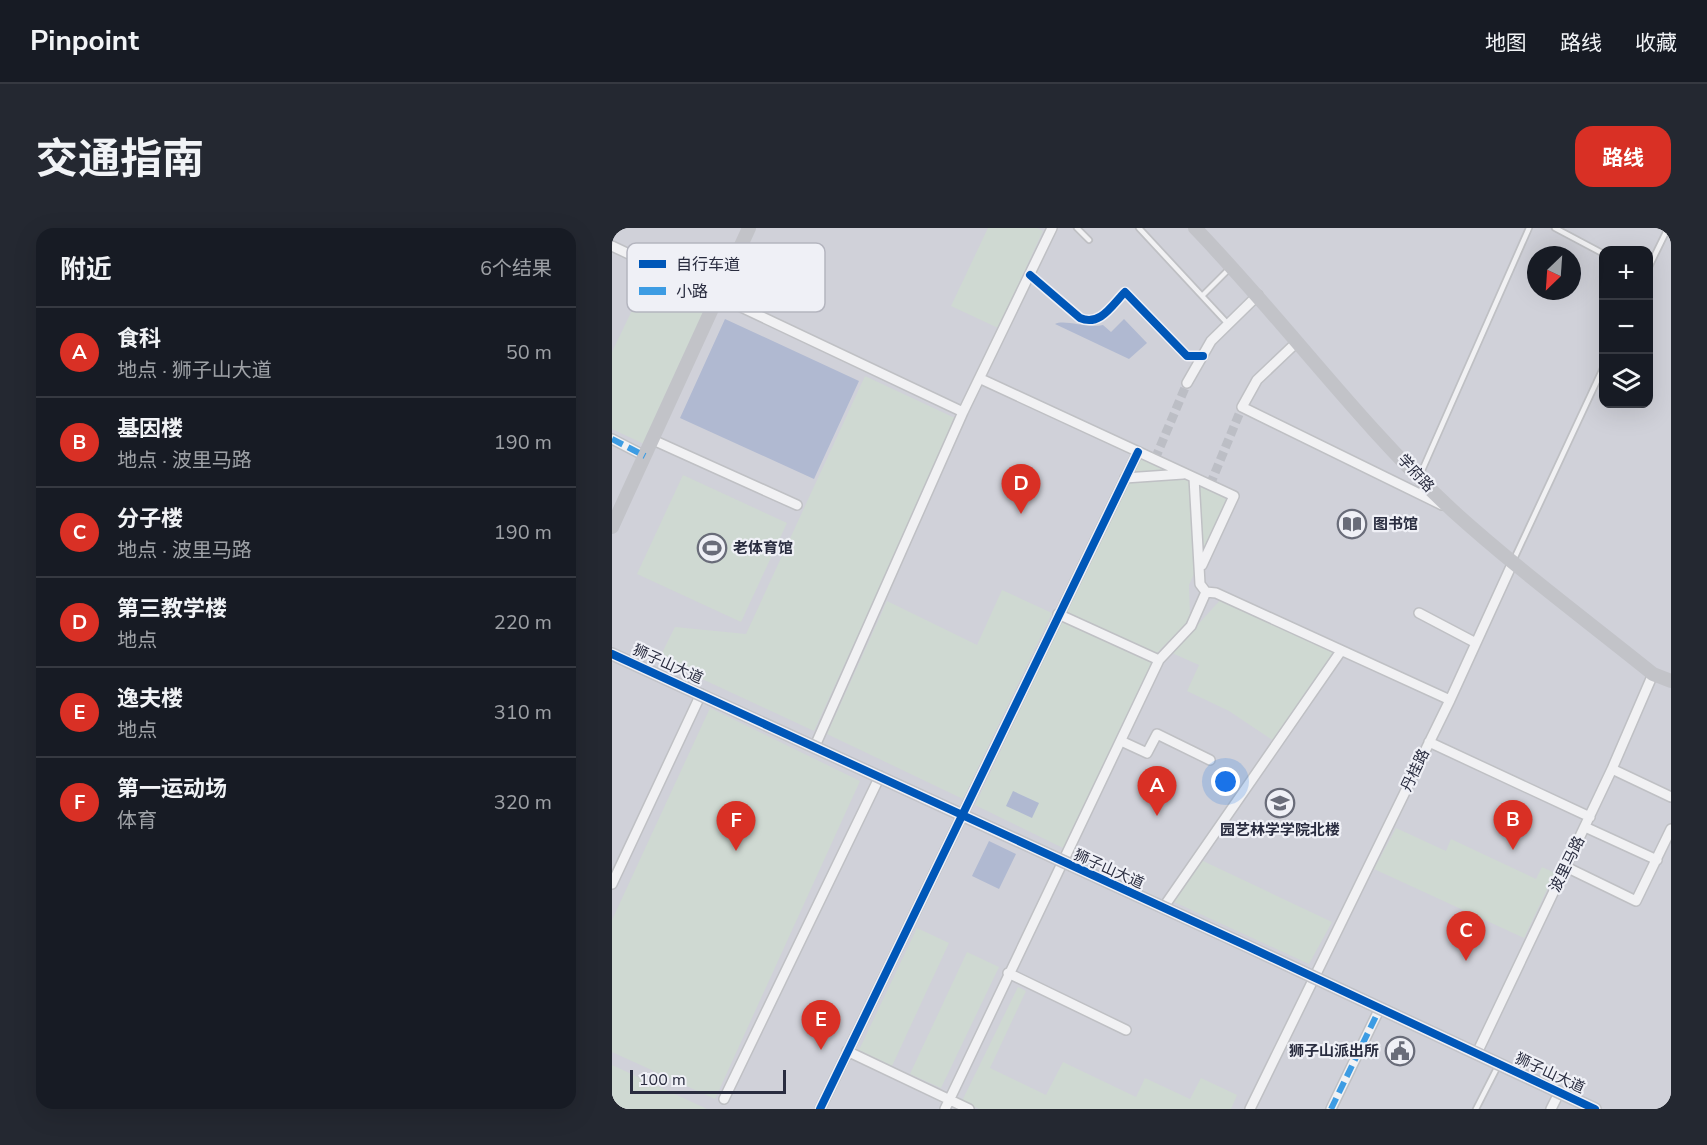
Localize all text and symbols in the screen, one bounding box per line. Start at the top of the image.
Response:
text: Pinpoint [30,22,139,60]
text: 地图 [1485,29,1527,57]
text: 路线 [1560,29,1602,57]
text: 收藏 [1635,29,1677,57]
button: 路线 [1575,126,1671,187]
text: 交通指南 [36,131,204,188]
legend [627,243,825,312]
north arrow [1527,246,1581,300]
map controls [1599,246,1653,408]
button: + [1599,246,1653,300]
text: 附近 [60,252,112,287]
text: 自行车道 [676,254,740,276]
text: 6个结果 [480,255,552,282]
text: 小路 [676,281,708,303]
button: − [1599,300,1653,354]
text: 食科 [117,324,161,354]
text: A [72,339,87,366]
text: 50 m [506,339,552,366]
button: layers [1599,354,1653,408]
text: 地点 · 狮子山大道 [117,357,272,384]
text: 基因楼 [117,414,183,444]
text: B [73,429,86,456]
text: 190 m [494,429,552,456]
text: 地点 · 波里马路 [117,447,252,474]
street label: 学府路 [1393,450,1439,496]
pin: D [1002,464,1040,514]
text: 分子楼 [117,504,183,534]
library icon: 图书馆 [1336,508,1368,540]
place label: 图书馆 [1373,514,1418,534]
text: C [73,519,86,546]
text: 190 m [494,519,552,546]
sports icon: 老体育馆 [696,532,728,564]
text: 地点 · 波里马路 [117,537,252,564]
place label: 老体育馆 [733,538,793,558]
text: 第三教学楼 [117,594,227,624]
text: D [72,609,87,636]
text: 220 m [494,609,552,636]
text: 地点 [117,627,157,654]
street label: 狮子山大道 [630,640,706,688]
text: 逸夫楼 [117,684,183,714]
text: E [74,699,85,726]
text: 310 m [494,699,552,726]
text: 地点 [117,717,157,744]
street label: 丹桂路 [1396,745,1434,795]
pin: A [1138,766,1176,816]
your location [1211,767,1240,796]
text: 第一运动场 [117,774,227,804]
school or university icon: 园艺林学学院北楼 [1264,787,1296,819]
text: F [74,789,85,816]
text: 320 m [494,789,552,816]
pin: B [1494,800,1532,850]
pin: F [716,802,756,851]
text: 体育 [117,807,157,834]
place label: 园艺林学学院北楼 [1220,820,1340,840]
street label: 波里马路 [1545,833,1589,895]
street label: 狮子山大道 [1071,845,1147,893]
pin: C [1446,912,1486,961]
pin: E [802,1000,840,1050]
public building icon: 狮子山派出所 [1384,1035,1416,1067]
place label: 狮子山派出所 [1289,1041,1379,1061]
street label: 狮子山大道 [1512,1048,1588,1098]
scale bar [630,1067,786,1094]
text: 100 m [639,1069,686,1091]

